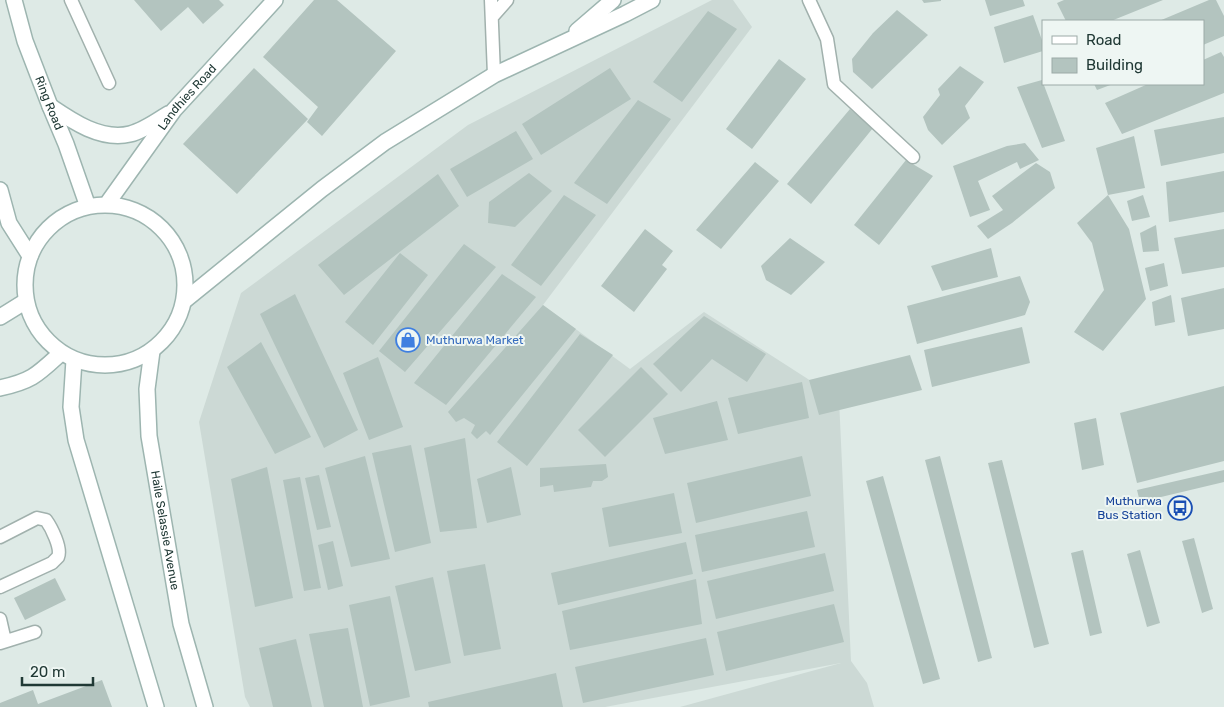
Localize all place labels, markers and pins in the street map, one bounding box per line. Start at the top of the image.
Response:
shop icon: Muthurwa Market [395,327,421,353]
place label: Muthurwa Market [426,333,524,347]
place label: Muthurwa Bus Station [1097,494,1162,522]
bus stop icon: Muthurwa Bus Station [1167,495,1193,521]

